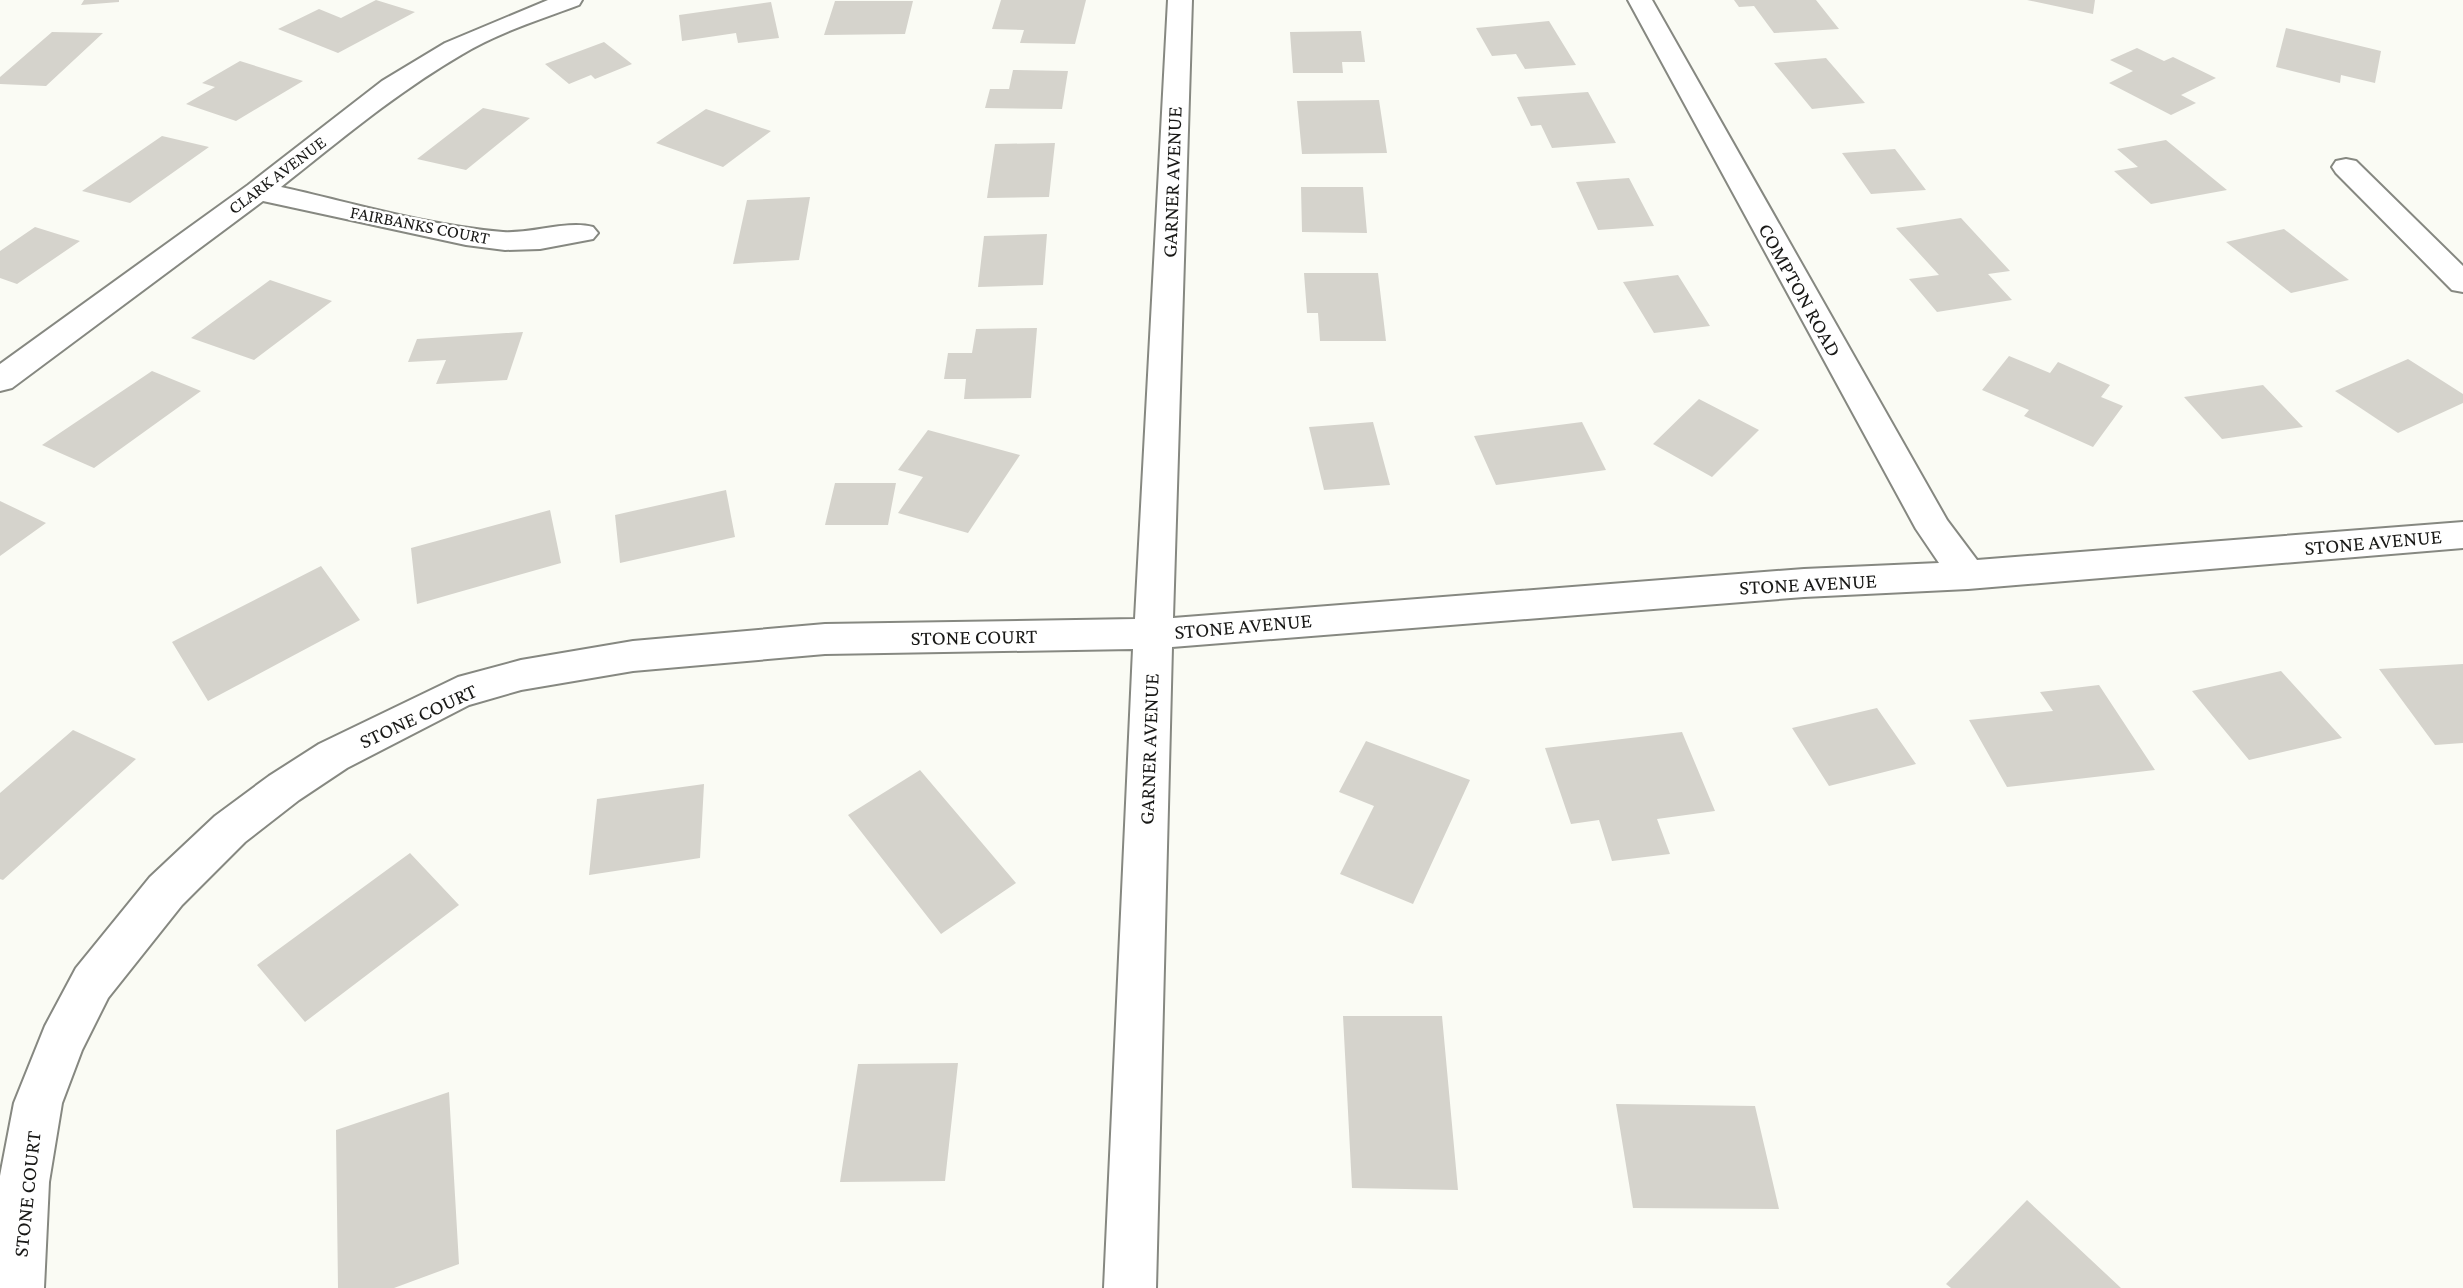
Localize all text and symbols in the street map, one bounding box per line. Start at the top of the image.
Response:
street label: GARNER AVENUE [1157,106,1187,258]
street label: CLARK AVENUE [224,132,330,218]
street label: FAIRBANKS COURT [349,202,492,248]
street label: COMPTON ROAD [1753,219,1847,361]
street label: STONE AVENUE [2303,524,2443,560]
street label: STONE AVENUE [1738,568,1878,600]
street label: STONE AVENUE [1173,608,1313,644]
street label: STONE COURT [910,624,1038,650]
street label: GARNER AVENUE [1134,673,1164,825]
street label: STONE COURT [356,678,481,754]
street label: STONE COURT [8,1129,46,1258]

